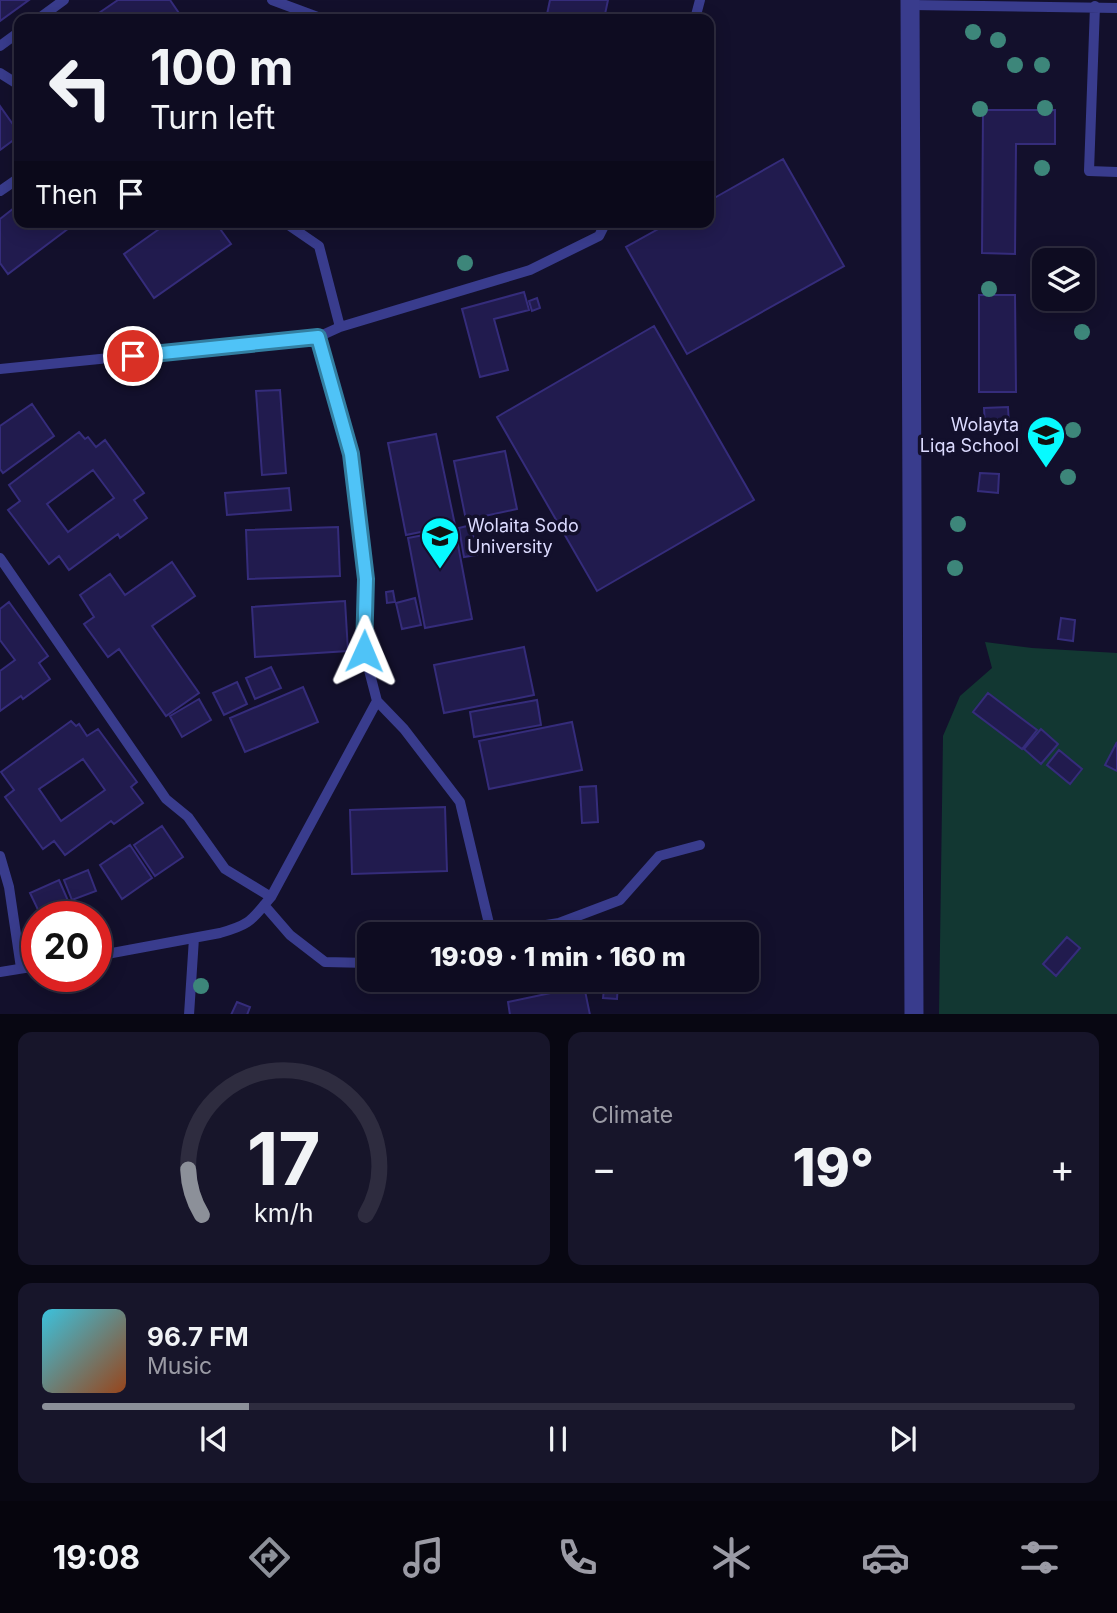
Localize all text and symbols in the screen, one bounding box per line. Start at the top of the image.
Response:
text: 100 m [150,38,294,97]
icon: left [35,42,126,133]
text: Turn left [150,98,275,137]
icon: arrive [112,175,150,213]
text: Then [35,179,98,210]
map controls [1032,248,1095,311]
button: layers [1032,248,1095,311]
pin [103,326,163,386]
icon: arrive [114,337,152,375]
place label: Wolayta Liqa School [920,414,1019,456]
school or university icon: Wolayta Liqa School [1025,414,1067,469]
school or university icon: Wolaita Sodo University [419,515,461,570]
place label: Wolaita Sodo University [467,515,579,557]
position arrow [327,614,401,688]
speed limit sign: 20 [21,901,112,992]
text: 19:09 · 1 min · 160 m [430,941,686,972]
text: Climate [592,1101,673,1129]
text: 17 [247,1114,321,1203]
text: 19° [793,1136,874,1199]
text: − [592,1145,617,1191]
text: + [1050,1145,1075,1191]
text: km/h [254,1197,313,1227]
text: 96.7 FM [147,1321,249,1352]
text: Music [147,1352,212,1380]
icon: previous [195,1420,233,1458]
icon: pause [539,1420,577,1458]
icon: next [884,1420,922,1458]
icon: directions [245,1533,294,1582]
icon: music [399,1533,448,1582]
icon: phone [553,1533,602,1582]
icon: climate [707,1533,756,1582]
icon: car [861,1533,910,1582]
icon: filters [1015,1533,1064,1582]
text: 19:08 [53,1538,140,1577]

